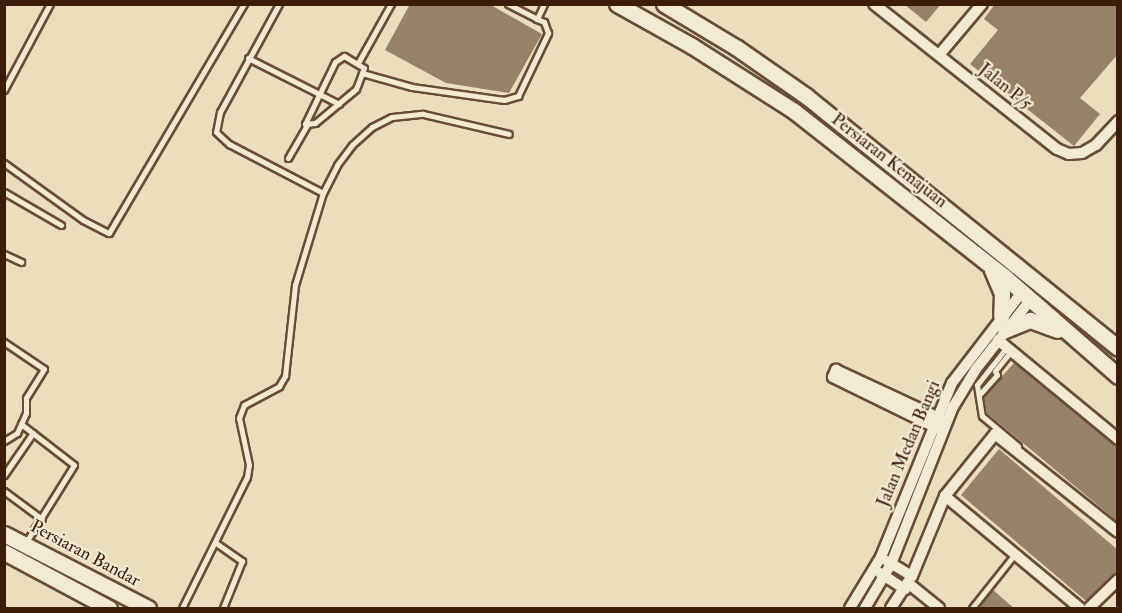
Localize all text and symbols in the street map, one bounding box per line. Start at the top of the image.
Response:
street label: Jalan P/5 [974,59,1036,115]
street label: Persiaran Kemajuan [827,109,951,213]
street label: Jalan Medan Bangi [873,377,945,511]
street label: Persiaran Bandar [26,516,144,592]

